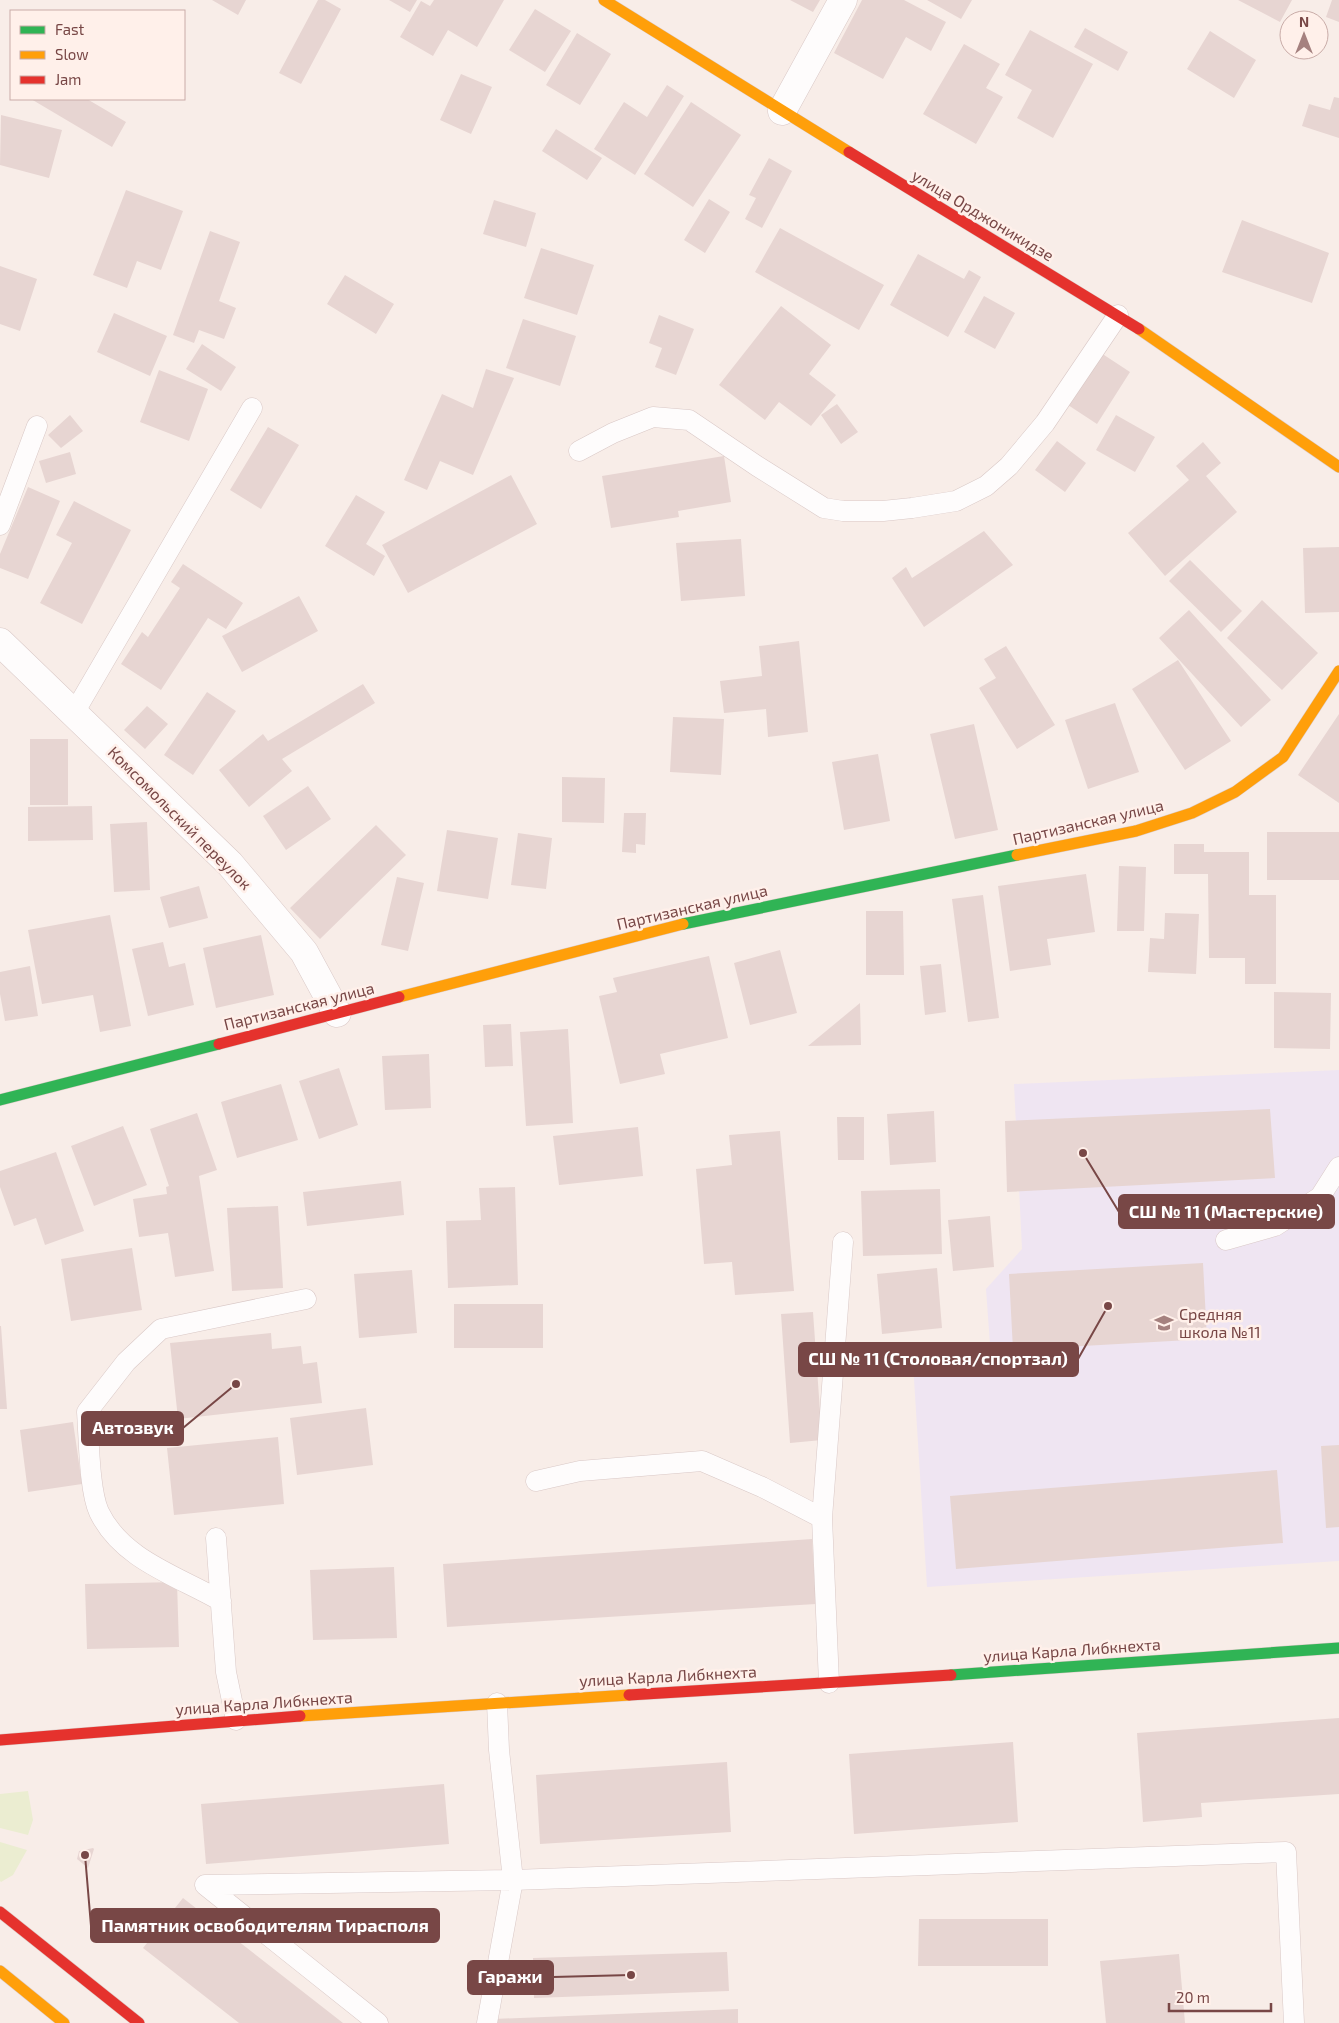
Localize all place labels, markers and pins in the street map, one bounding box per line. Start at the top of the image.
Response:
callout: СШ № 11 (Мастерские) [1119,1195,1334,1228]
place label: Средняя школа №11 [1179,1304,1261,1341]
school or university icon: Средняя школа №11 [1153,1312,1175,1334]
callout: СШ № 11 (Столовая/спортзал) [799,1343,1078,1376]
callout: Автозвук [82,1412,183,1445]
callout: Памятник освободителям Тирасполя [91,1909,439,1942]
callout: Гаражи [468,1961,553,1994]

